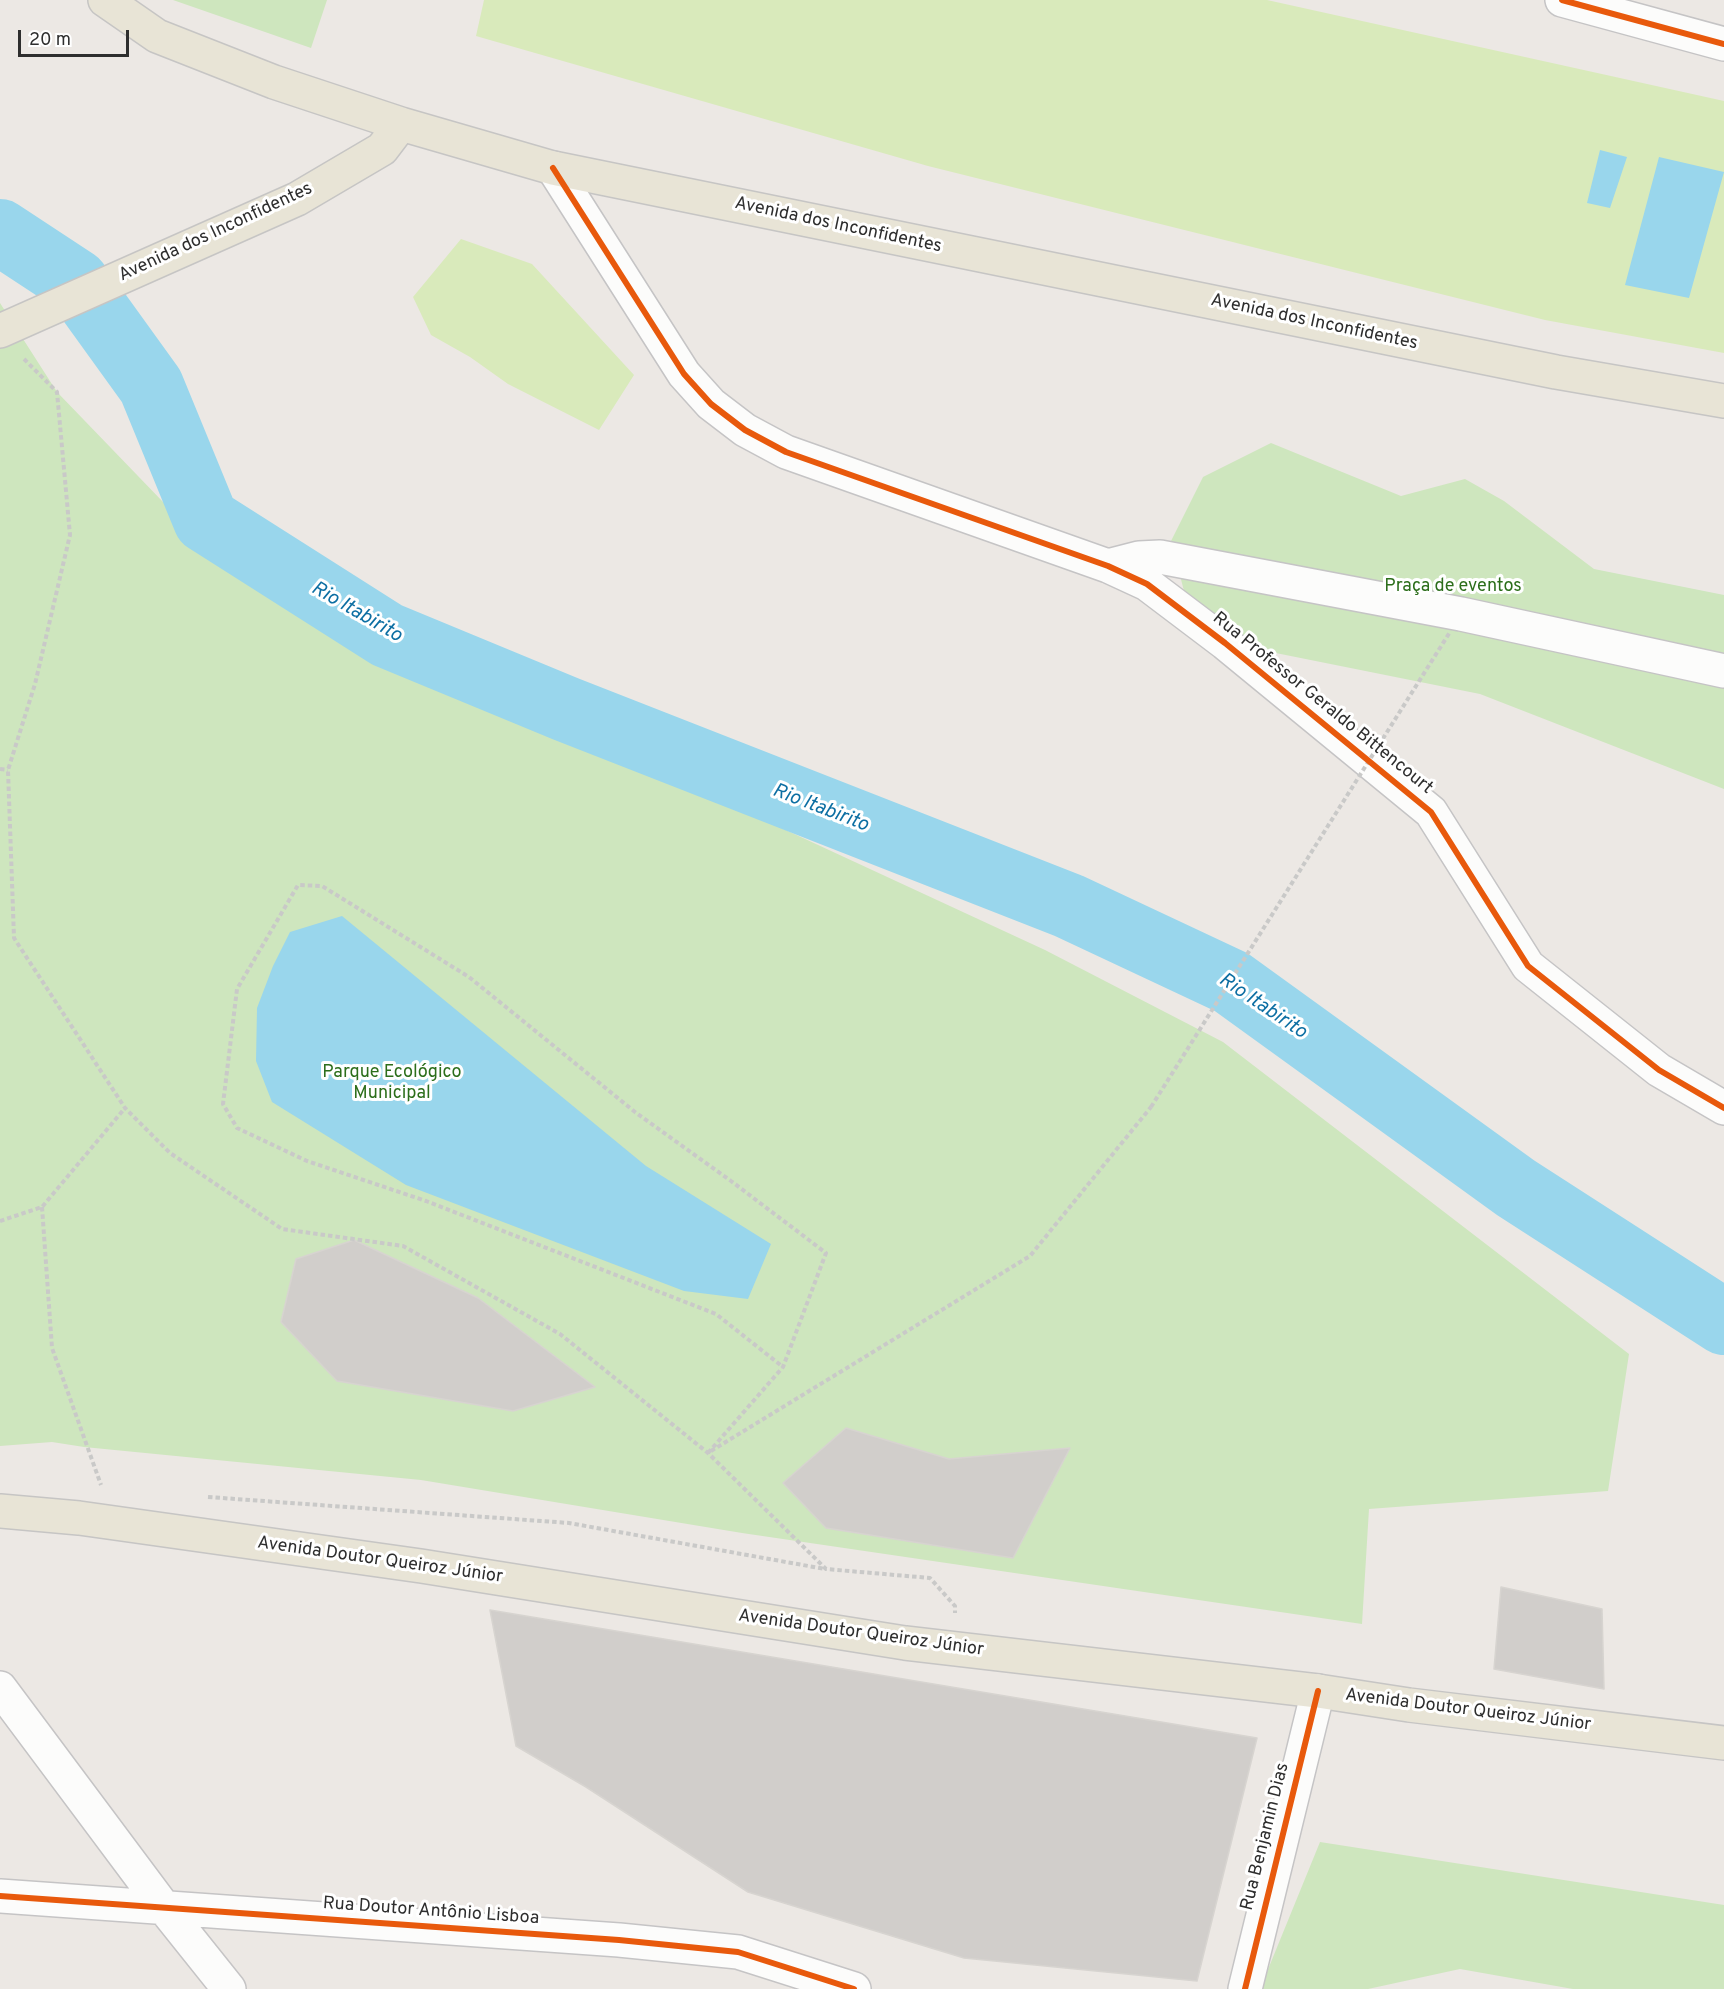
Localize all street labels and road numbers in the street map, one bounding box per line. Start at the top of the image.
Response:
street label: Avenida dos Inconfidentes [116,179,316,287]
street label: Avenida dos Inconfidentes [732,193,944,259]
street label: Avenida dos Inconfidentes [1208,290,1420,356]
street label: Rua Professor Geraldo Bittencourt [1208,608,1436,800]
street label: Avenida Doutor Queiroz Júnior [256,1533,504,1589]
street label: Avenida Doutor Queiroz Júnior [737,1606,985,1662]
street label: Avenida Doutor Queiroz Júnior [1344,1685,1592,1737]
street label: Rua Benjamin Dias [1237,1761,1295,1913]
street label: Rua Doutor Antônio Lisboa [322,1894,540,1930]

